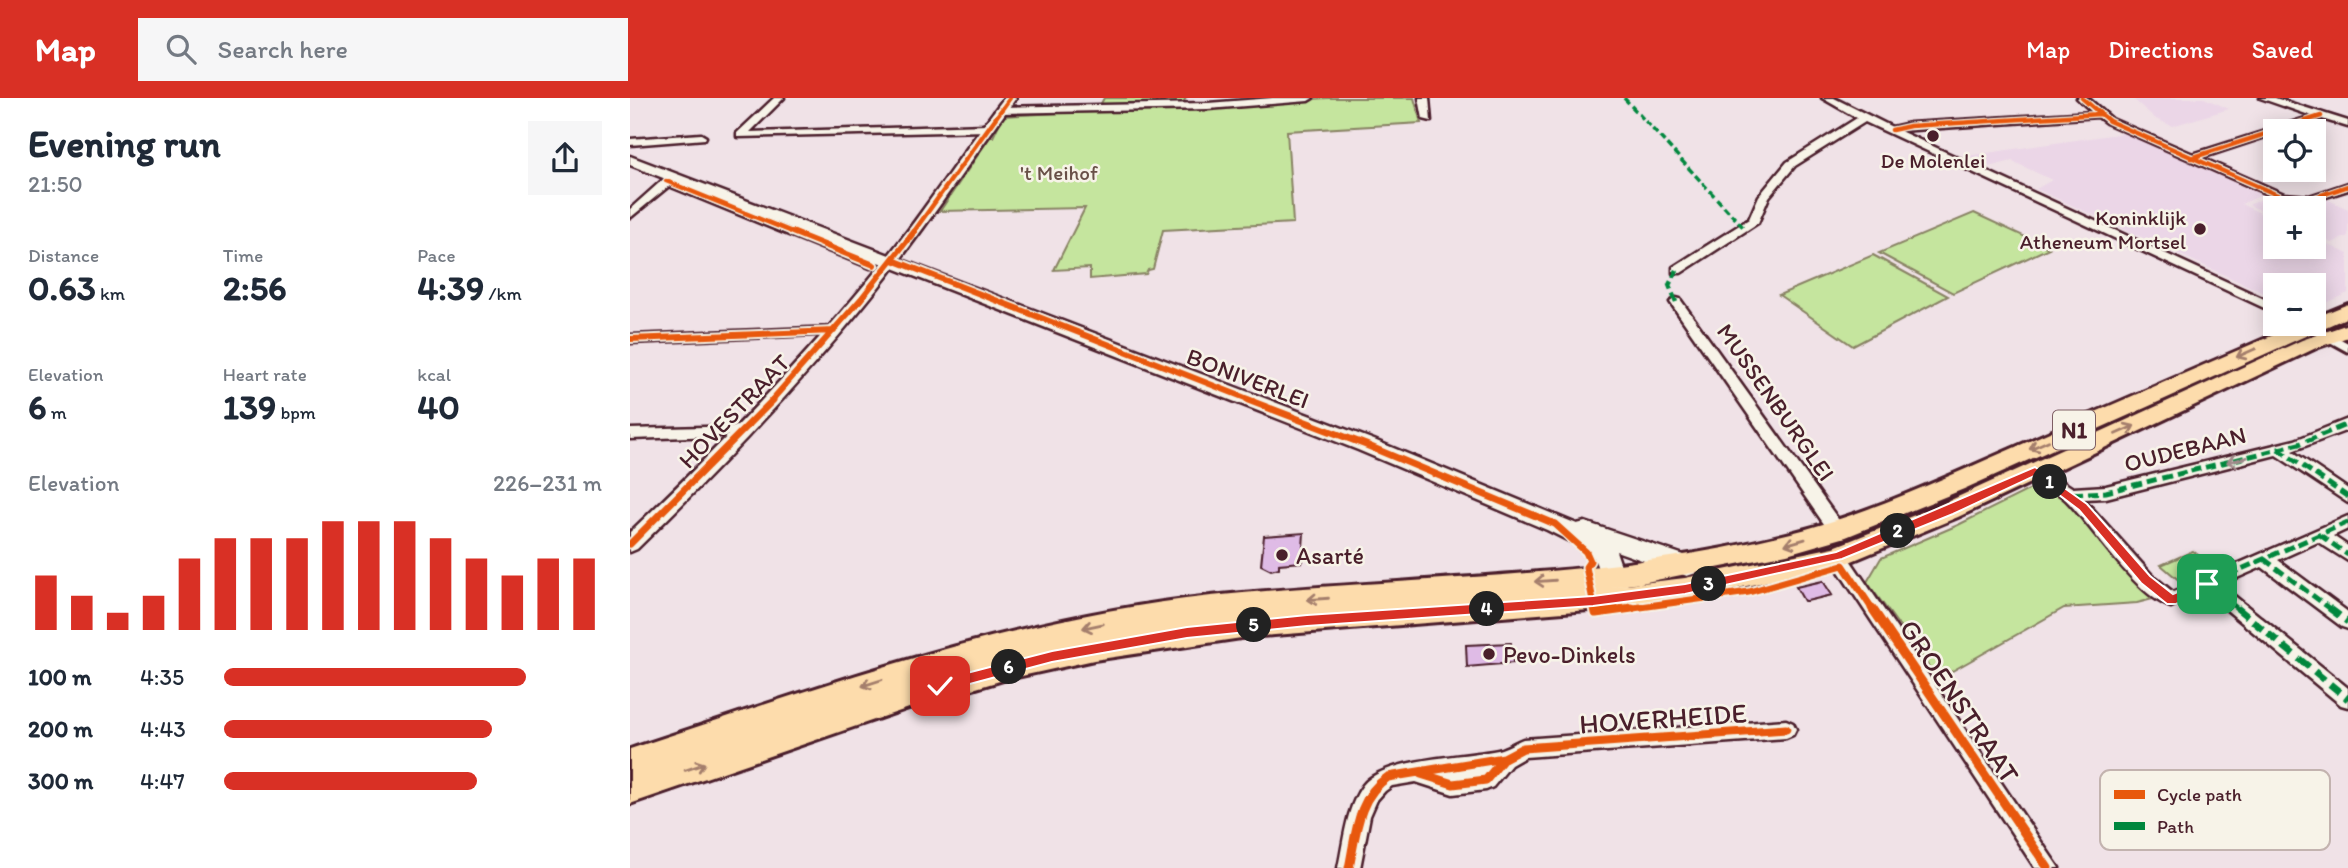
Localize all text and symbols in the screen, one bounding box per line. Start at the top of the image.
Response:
search box [138,18,628,81]
text: Map [35,30,96,69]
icon: search [162,30,200,68]
text: Search here [218,33,348,65]
text: Map [2026,35,2070,64]
text: Directions [2108,35,2214,64]
text: Saved [2252,35,2313,64]
map controls [2263,119,2326,336]
button: locate [2263,119,2326,182]
text: Evening run [28,121,221,167]
button: share [528,121,602,195]
marker: De Molenlei [1925,128,1941,144]
place label: De Molenlei [1881,148,1985,173]
park label: 't Meihof [1020,160,1098,185]
text: 21:50 [28,170,83,198]
button: + [2263,196,2326,259]
place label: Koninklijk Atheneum Mortsel [2020,205,2186,254]
marker: Koninklijk Atheneum Mortsel [2192,221,2208,237]
text: Distance [28,244,99,267]
text: Time [223,244,263,267]
text: Pace [417,244,455,267]
text: 0.63 [28,267,96,309]
text: 2:56 [223,267,287,309]
text: 4:39 [417,267,484,309]
button: − [2263,273,2326,336]
text: km [96,282,125,305]
text: /km [484,282,522,305]
street label: MUSSENBURGLEI [1711,318,1841,486]
street label: BONIVERLEI [1183,341,1313,415]
street label: HOVESTRAAT [672,347,796,474]
one-way arrow [2236,347,2258,360]
text: Elevation [28,363,104,386]
text: Heart rate [223,363,307,386]
text: kcal [417,363,451,386]
text: 6 [28,386,47,428]
text: 139 [223,386,276,428]
text: 40 [417,386,460,428]
text: m [47,401,67,424]
text: bpm [276,401,316,424]
road number: N1 [2053,410,2095,450]
street label: OUDEBAAN [2121,420,2249,478]
one-way arrow [2113,423,2135,436]
one-way arrow [2028,440,2050,453]
one-way arrow [2226,454,2249,467]
pin: 1 [2032,464,2068,500]
text: Elevation [28,469,119,497]
text: 226–231 m [493,469,602,497]
text: 1 [2045,470,2054,493]
pin: 2 [1880,514,1916,548]
text: 2 [1893,519,1903,542]
one-way arrow [1784,536,1806,549]
place label: Asarté [1296,541,1364,570]
marker: Asarté [1274,547,1290,563]
pin [2177,554,2237,614]
icon: arrive [2188,565,2226,603]
pin: 3 [1692,566,1726,602]
text: 3 [1703,572,1714,595]
one-way arrow [1534,575,1557,588]
pin: 4 [1470,592,1504,626]
one-way arrow [1307,593,1330,606]
text: 4 [1481,597,1492,620]
pin: 5 [1236,608,1272,642]
text: 5 [1249,613,1258,636]
street label: GROENSTRAAT [1893,613,2027,790]
one-way arrow [1082,619,1105,633]
place label: Pevo-Dinkels [1503,640,1636,669]
marker: Pevo-Dinkels [1481,646,1497,662]
pin: 6 [992,650,1026,684]
text: 6 [1003,655,1014,678]
pin [910,656,970,716]
text: 100 m [28,663,92,691]
text: 4:35 [140,663,184,691]
icon: check [921,667,959,705]
one-way arrow [862,678,884,690]
street label: HOVERHEIDE [1578,695,1748,741]
text: 200 m [28,715,93,743]
text: 4:43 [140,715,186,743]
one-way arrow [683,760,705,772]
text: 300 m [28,767,93,795]
text: 4:47 [140,767,185,795]
legend [2100,770,2330,850]
text: Cycle path [2157,783,2242,806]
text: Path [2157,815,2194,838]

